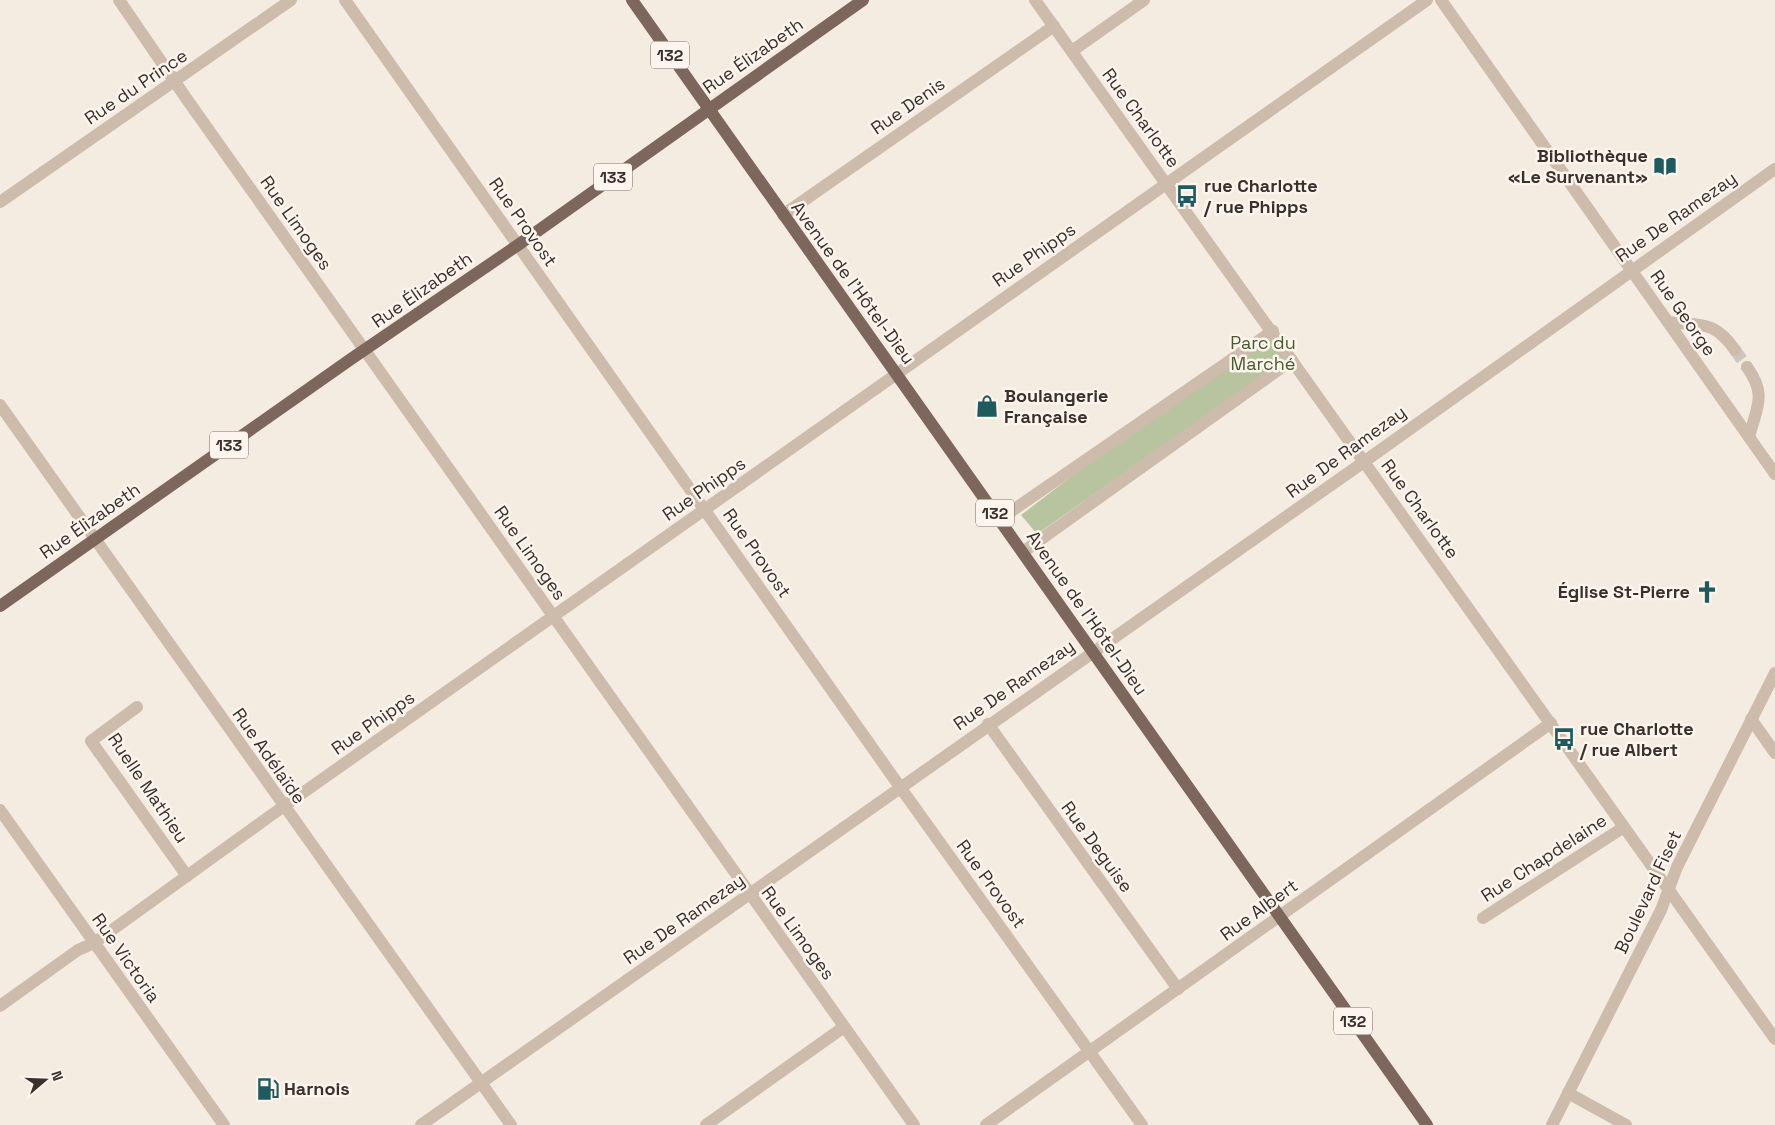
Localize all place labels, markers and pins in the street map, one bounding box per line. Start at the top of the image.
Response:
place label: Bibliothèque «Le Survenant» [1508,144,1648,188]
library icon: Bibliothèque «Le Survenant» [1652,153,1678,179]
place label: rue Charlotte / rue Phipps [1203,174,1318,218]
bus stop icon: rue Charlotte / rue Phipps [1174,183,1200,209]
place label: Boulangerie Française [1004,384,1109,428]
shop icon: Boulangerie Française [974,393,1000,419]
church icon: Église St-Pierre [1694,579,1720,605]
place label: Église St-Pierre [1558,580,1690,603]
place label: rue Charlotte / rue Albert [1579,717,1694,761]
bus stop icon: rue Charlotte / rue Albert [1551,726,1577,752]
fuel station icon: Harnois [255,1076,281,1102]
place label: Harnois [284,1077,350,1100]

